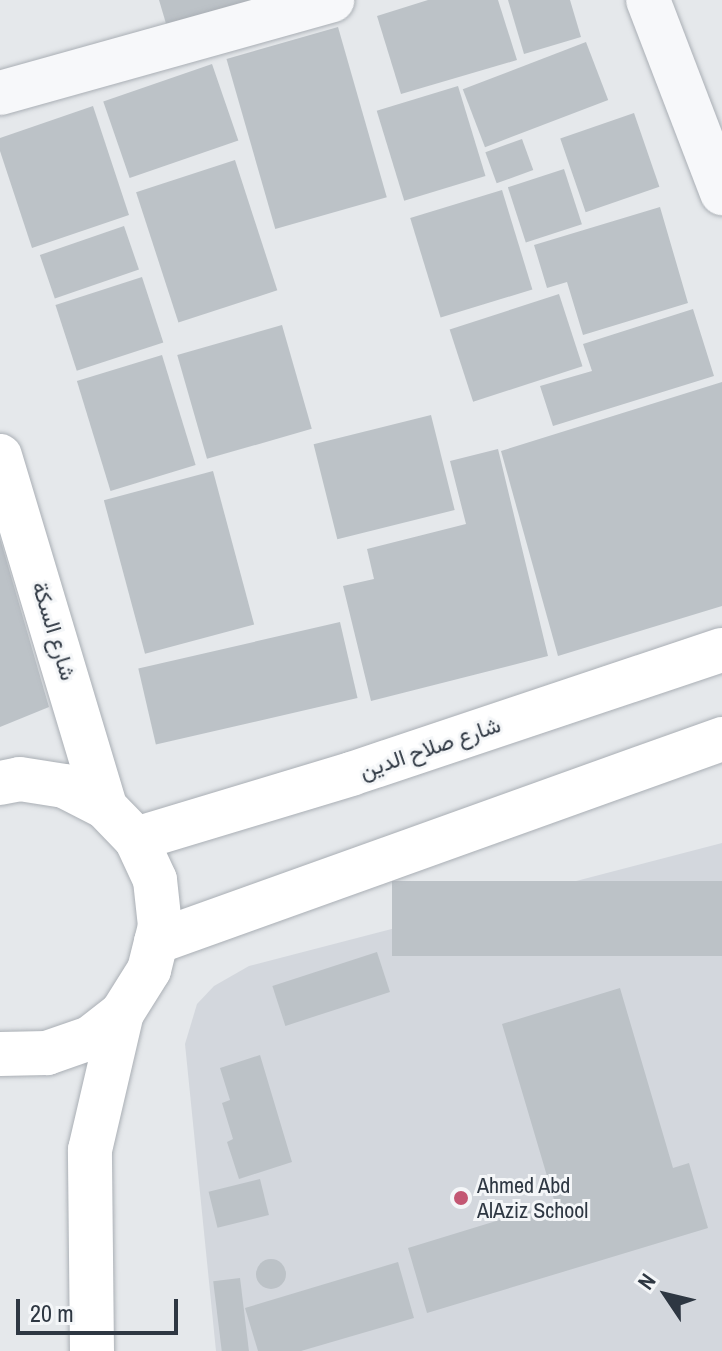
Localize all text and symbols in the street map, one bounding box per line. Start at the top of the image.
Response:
street label: شارع السكة [26,578,82,684]
street label: شارع صلاح الدين [356,712,504,784]
place label: Ahmed Abd AlAziz School [477,1172,588,1224]
marker: Ahmed Abd AlAziz School [452,1189,470,1207]
north arrow [626,1255,706,1335]
text: N [630,1267,662,1295]
scale bar [20,1283,182,1333]
text: 20 m [30,1297,74,1329]

